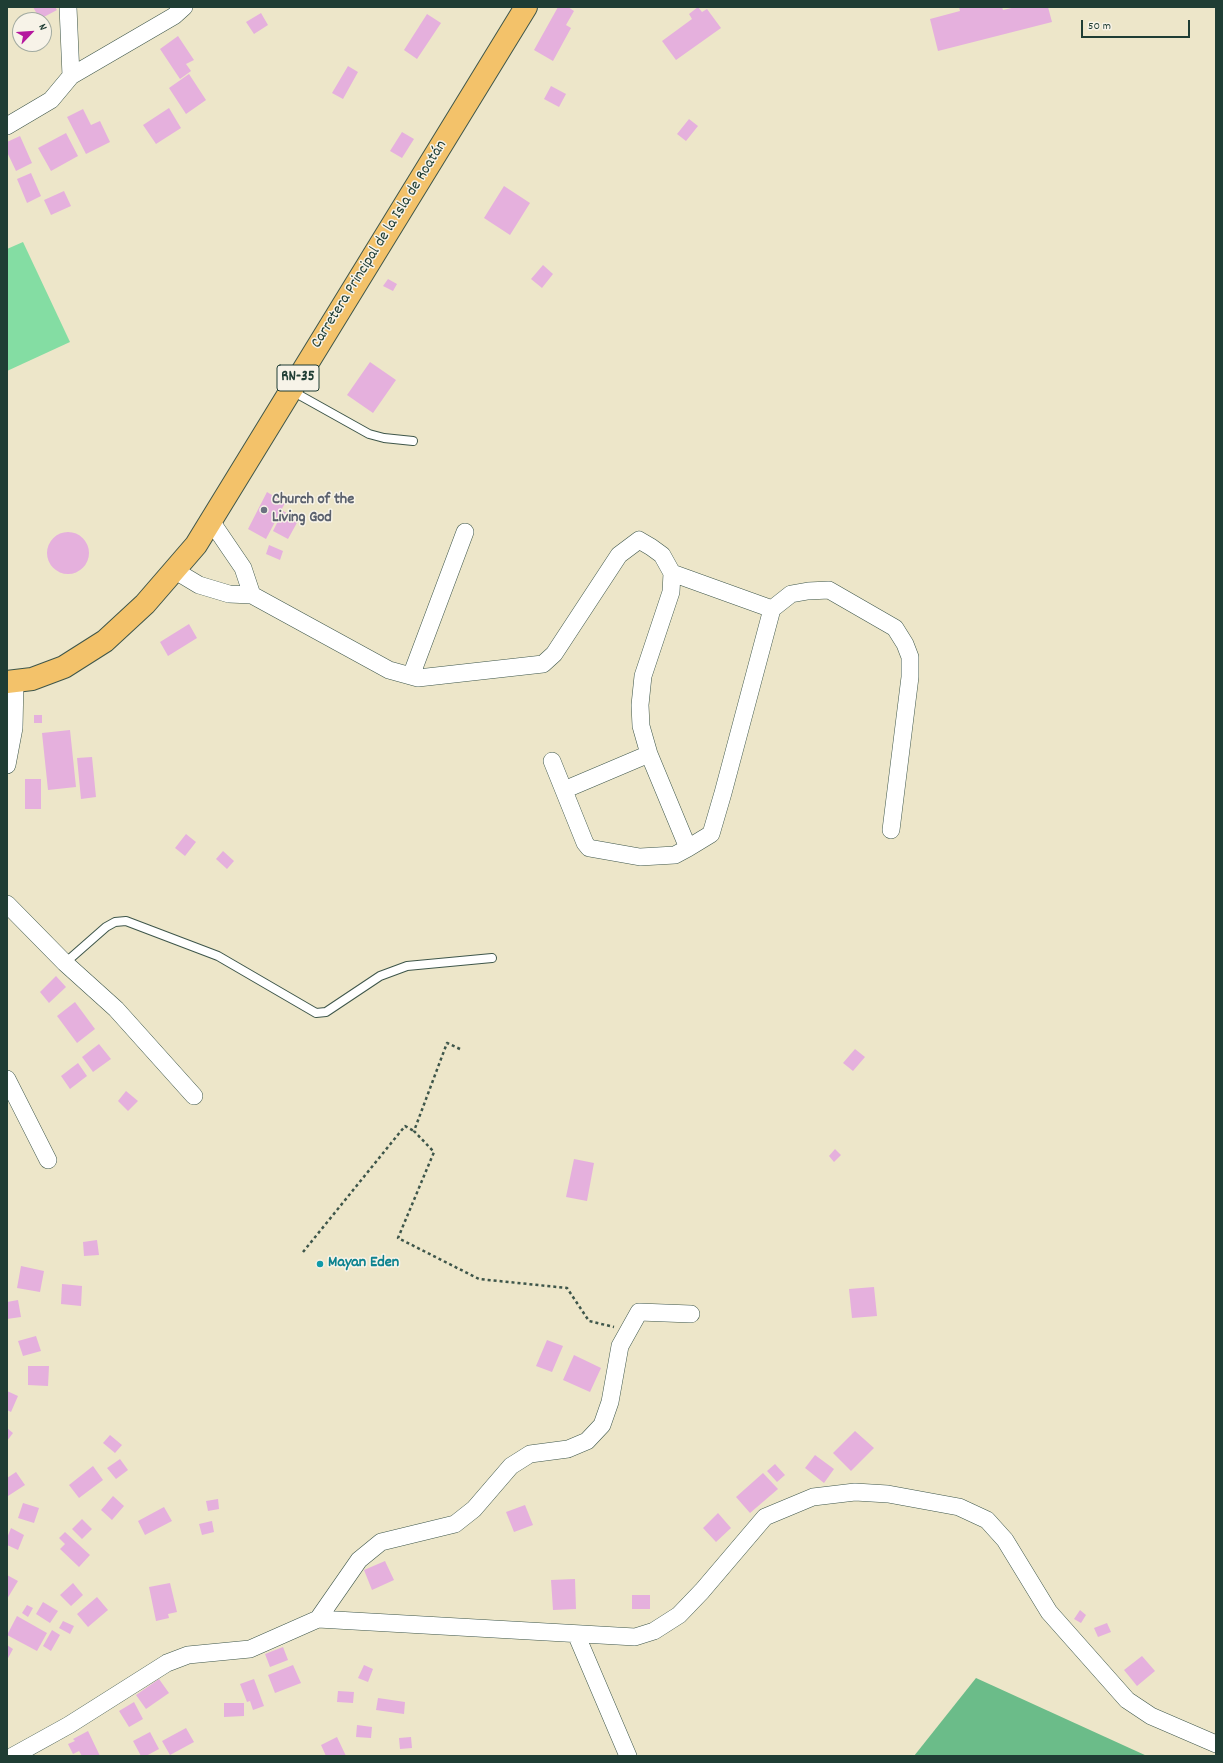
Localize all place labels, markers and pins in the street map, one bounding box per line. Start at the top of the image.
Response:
place label: Church of the Living God [272,491,354,529]
marker: Church of the Living God [259,505,269,515]
place label: Mayan Eden [328,1254,399,1274]
marker: Mayan Eden [315,1259,325,1269]

